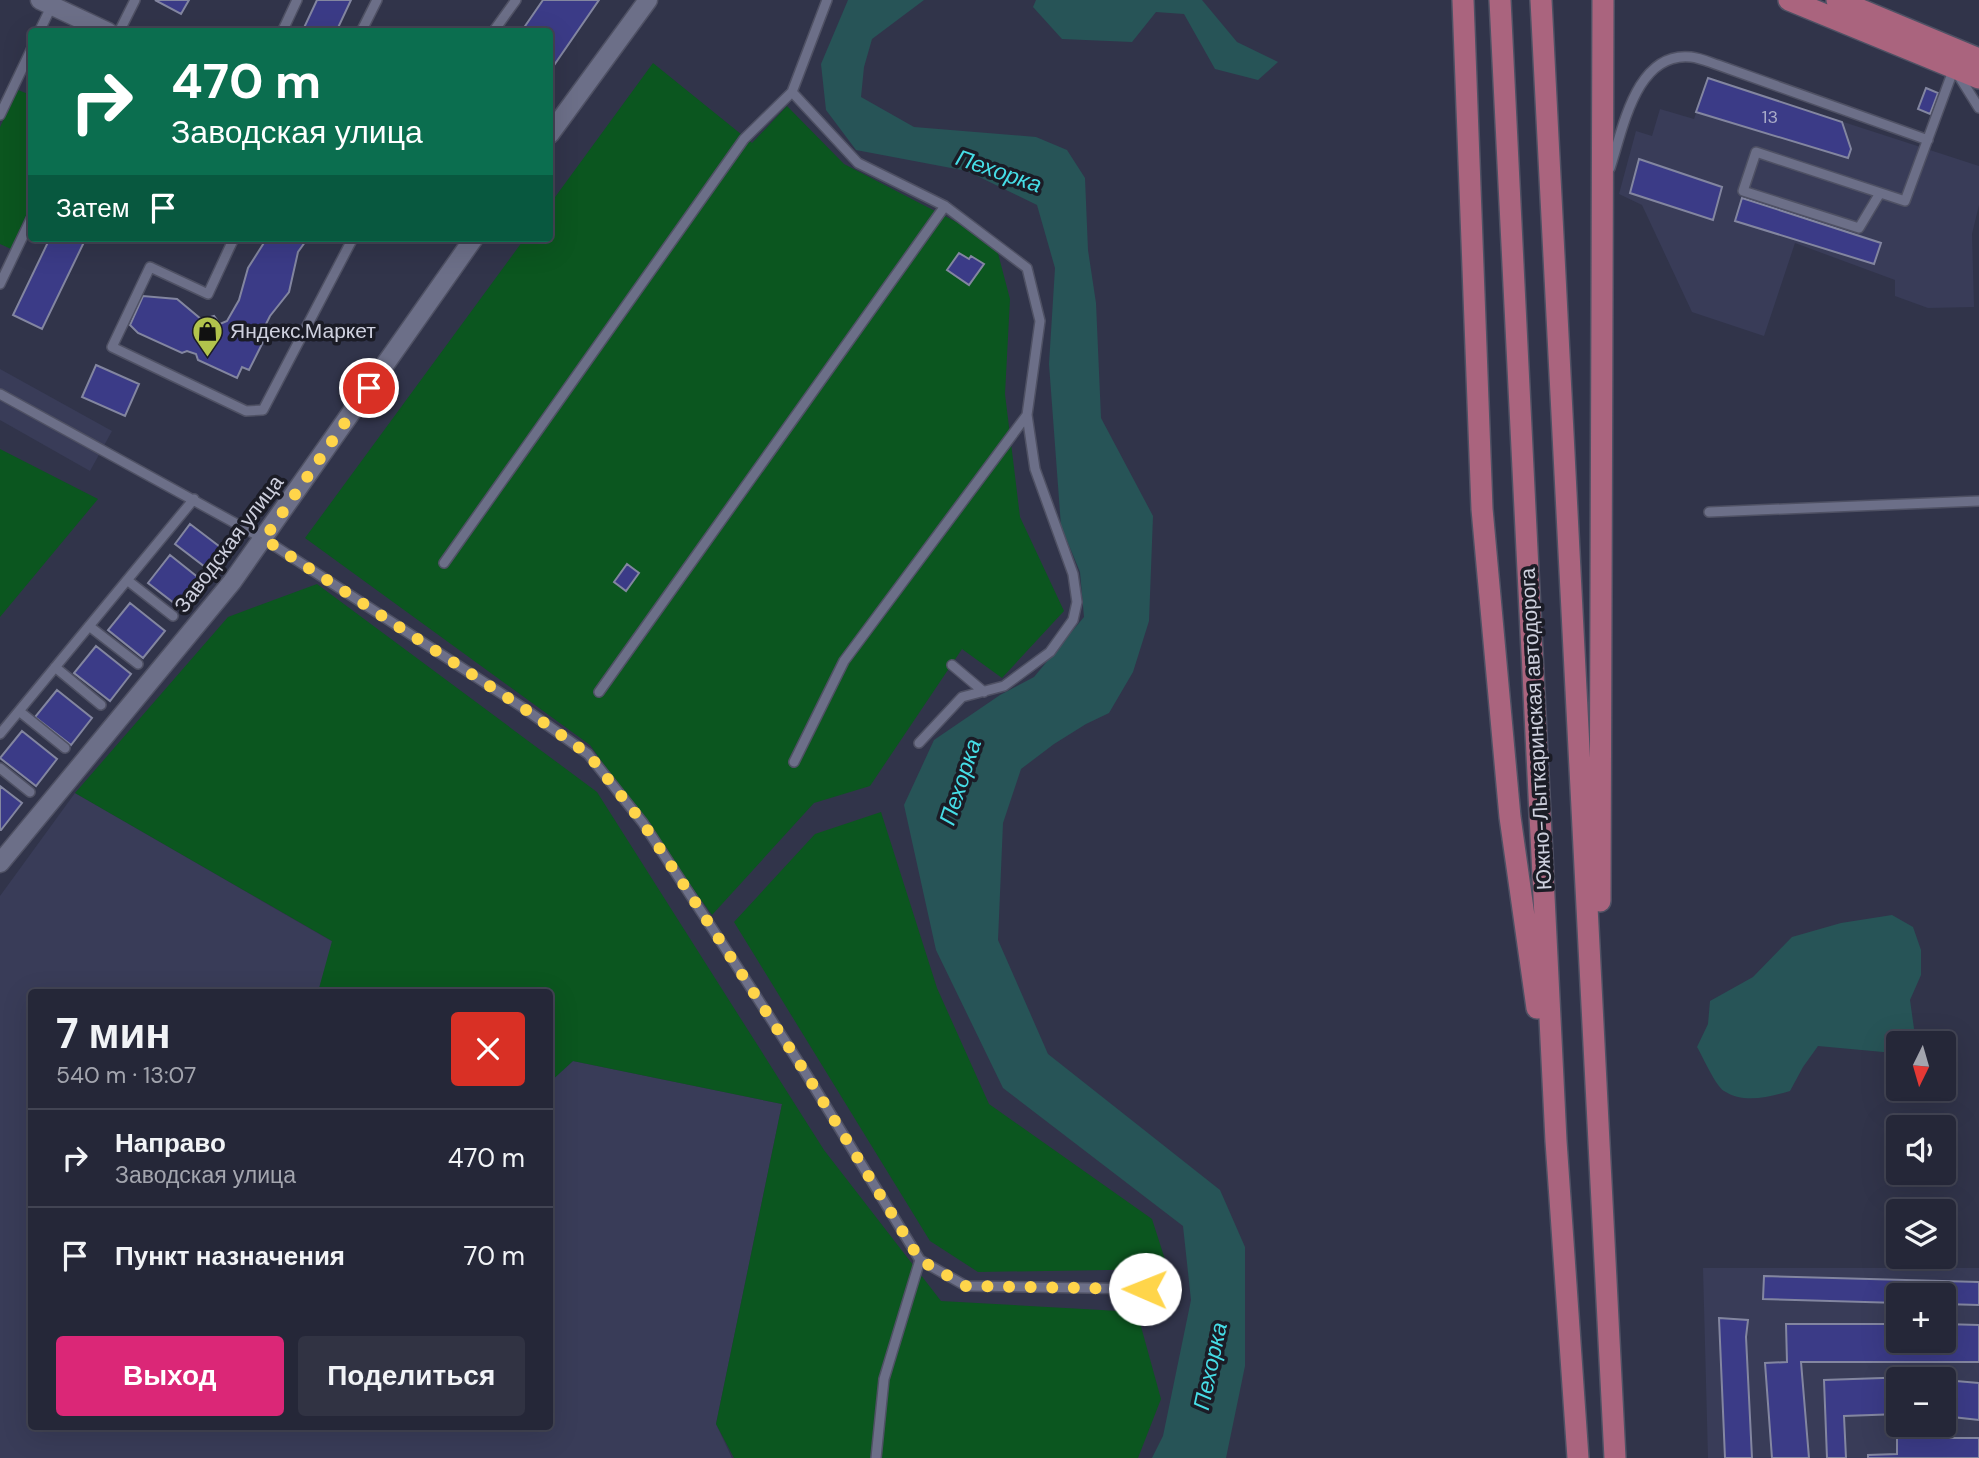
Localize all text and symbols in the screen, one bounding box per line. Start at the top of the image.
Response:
text: 470 m [171,49,321,113]
icon: right [56,56,147,147]
house number: 13 [1762,105,1778,129]
text: Заводская улица [171,111,423,153]
water label: Пехорка [952,142,1046,200]
icon: arrive [144,189,182,227]
text: Затем [56,191,130,225]
shop icon: Яндекс.Маркет [190,314,224,358]
place label: Яндекс.Маркет [230,317,376,345]
pin [339,358,399,418]
icon: arrive [350,369,388,407]
street label: Заводская улица [168,469,290,618]
street label: Южно-Лыткаринская автодорога [1514,567,1558,891]
water label: Пехорка [932,735,988,829]
text: 7 мин [56,1006,171,1061]
button: close [451,1012,525,1086]
north arrow [1886,1031,1956,1101]
map controls [1886,1031,1956,1437]
text: 540 m · 13:07 [56,1060,196,1090]
button: sound [1886,1115,1956,1185]
text: Направо [115,1126,226,1160]
icon: right [56,1139,94,1177]
text: 470 m [448,1141,525,1175]
text: Заводская улица [115,1160,296,1190]
button: layers [1886,1199,1956,1269]
icon: arrive [56,1237,94,1275]
text: Пункт назначения [115,1239,345,1273]
text: 70 m [464,1239,525,1273]
position arrow [1108,1252,1182,1326]
button: + [1886,1283,1956,1353]
water label: Пехорка [1186,1319,1234,1413]
button: Выход [56,1336,284,1416]
button: Поделиться [298,1336,525,1416]
button: − [1886,1367,1956,1437]

